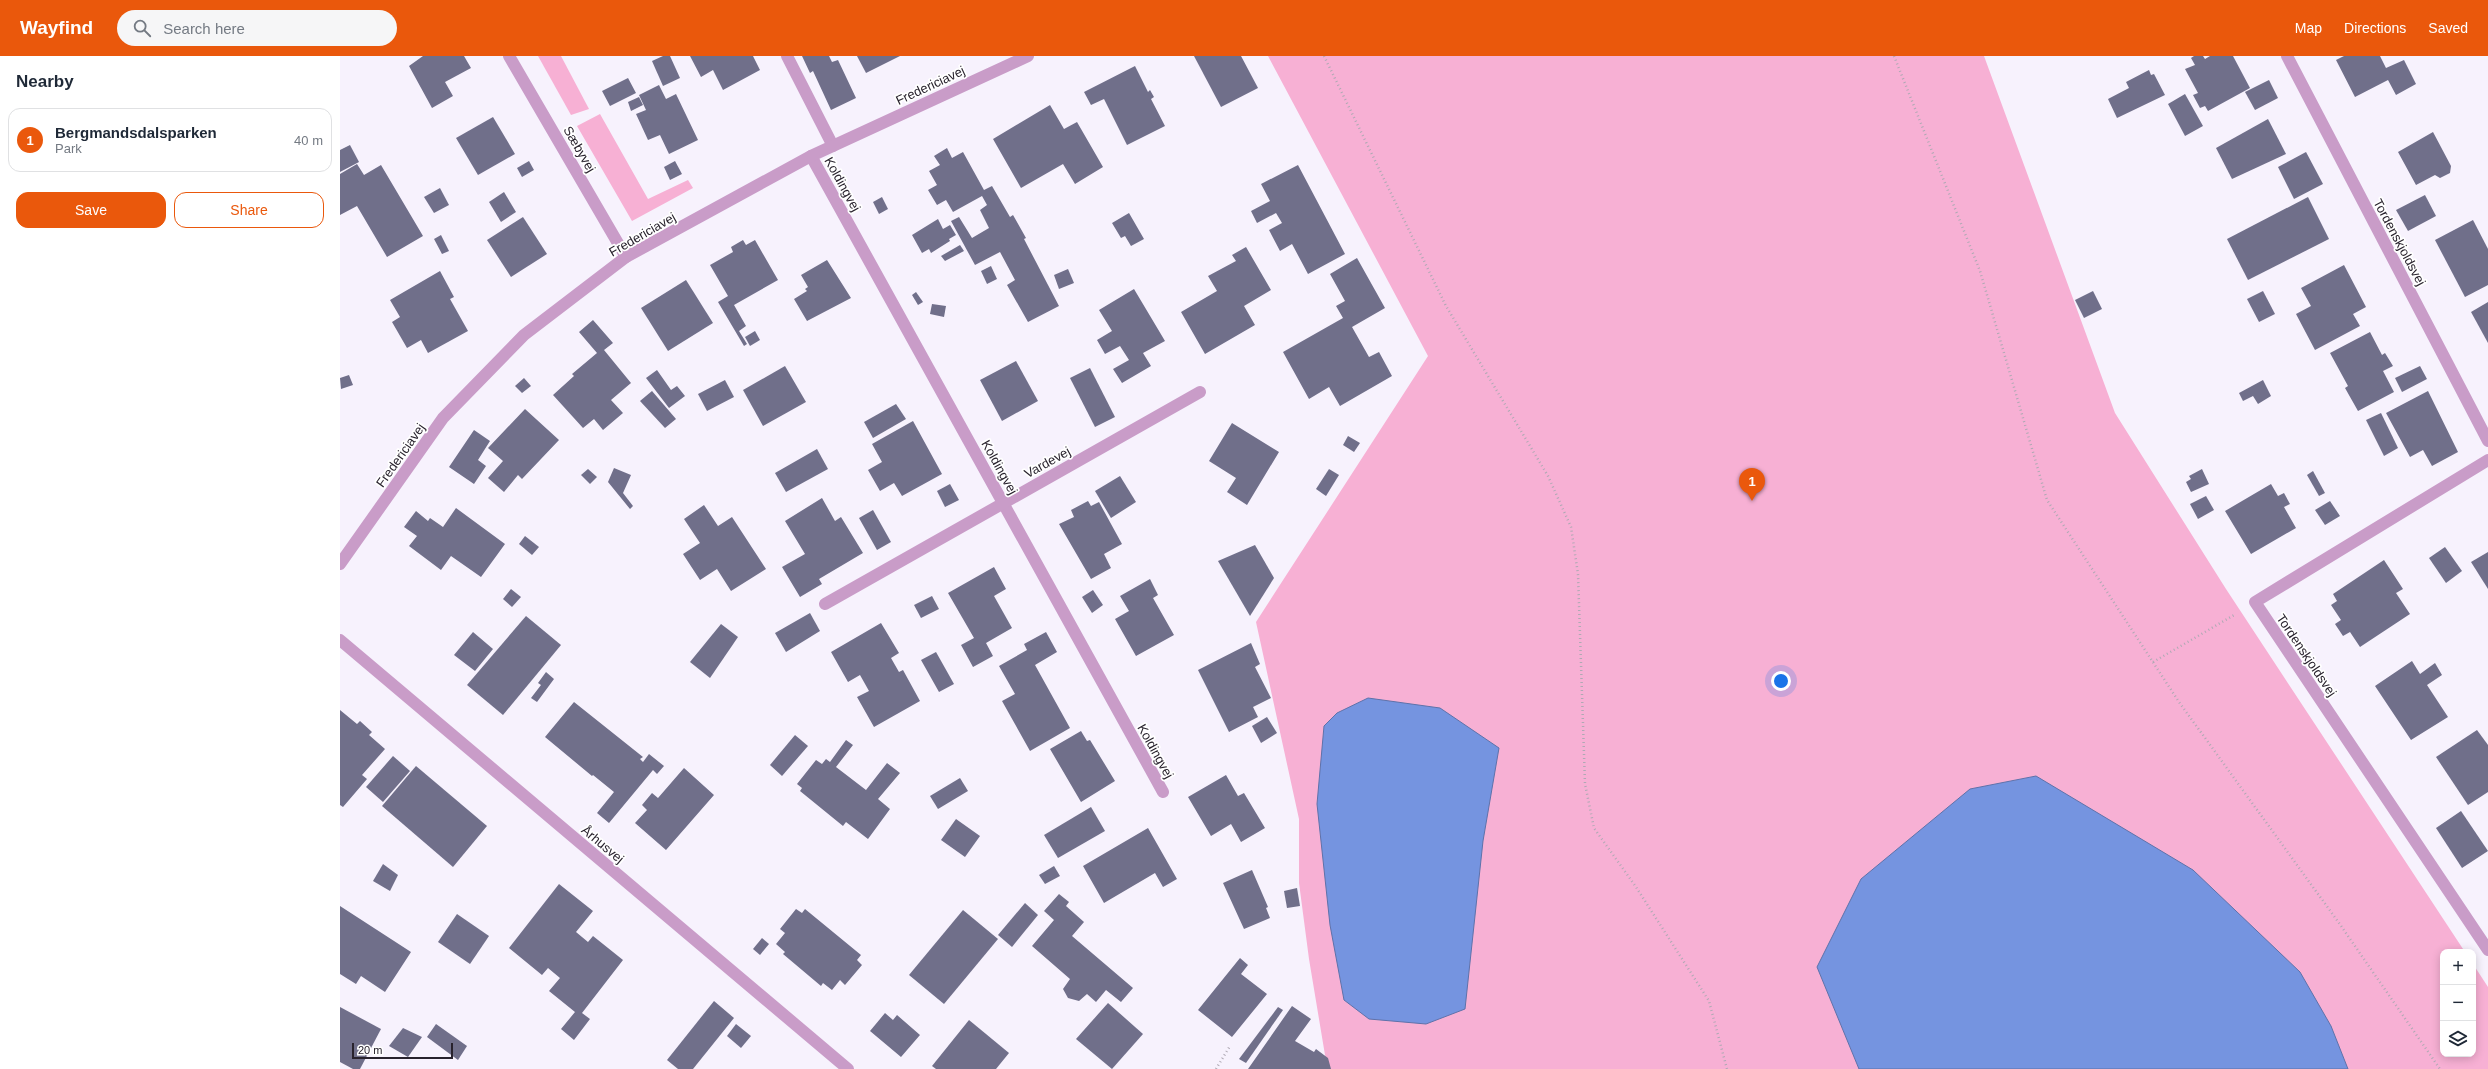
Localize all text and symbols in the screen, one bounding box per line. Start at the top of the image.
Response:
search box [117,10,397,46]
text: Wayfind [20,17,93,38]
icon: search [131,17,153,39]
text: Search here [163,20,245,37]
text: Map [2295,20,2322,36]
text: Directions [2344,20,2406,36]
text: Saved [2428,20,2468,36]
street label: Fredericiavej [893,63,967,108]
text: Nearby [16,72,74,91]
text: Bergmandsdalsparken [55,124,217,141]
street label: Sæbyvej [560,124,599,175]
text: 1 [26,133,34,148]
text: 40 m [294,133,323,148]
text: Park [55,141,82,156]
street label: Koldingvej [821,154,864,214]
button: Save [16,192,166,228]
button: Share [174,192,324,228]
street label: Tordenskjoldsvej [2370,196,2429,288]
street label: Fredericiavej [606,209,678,260]
street label: Fredericiavej [373,420,428,490]
street label: Koldingvej [978,437,1021,497]
street label: Vardevej [1022,444,1073,481]
pin: 1 [1739,468,1765,501]
street label: Tordenskjoldsvej [2273,611,2340,699]
your location [1771,671,1791,691]
street label: Koldingvej [1134,721,1177,781]
street label: Århusvej [578,822,627,866]
map controls [2440,949,2476,1057]
button: + [2440,949,2476,985]
button: − [2440,985,2476,1021]
button: layers [2440,1021,2476,1057]
scale bar [352,1041,453,1060]
text: 20 m [358,1044,382,1056]

